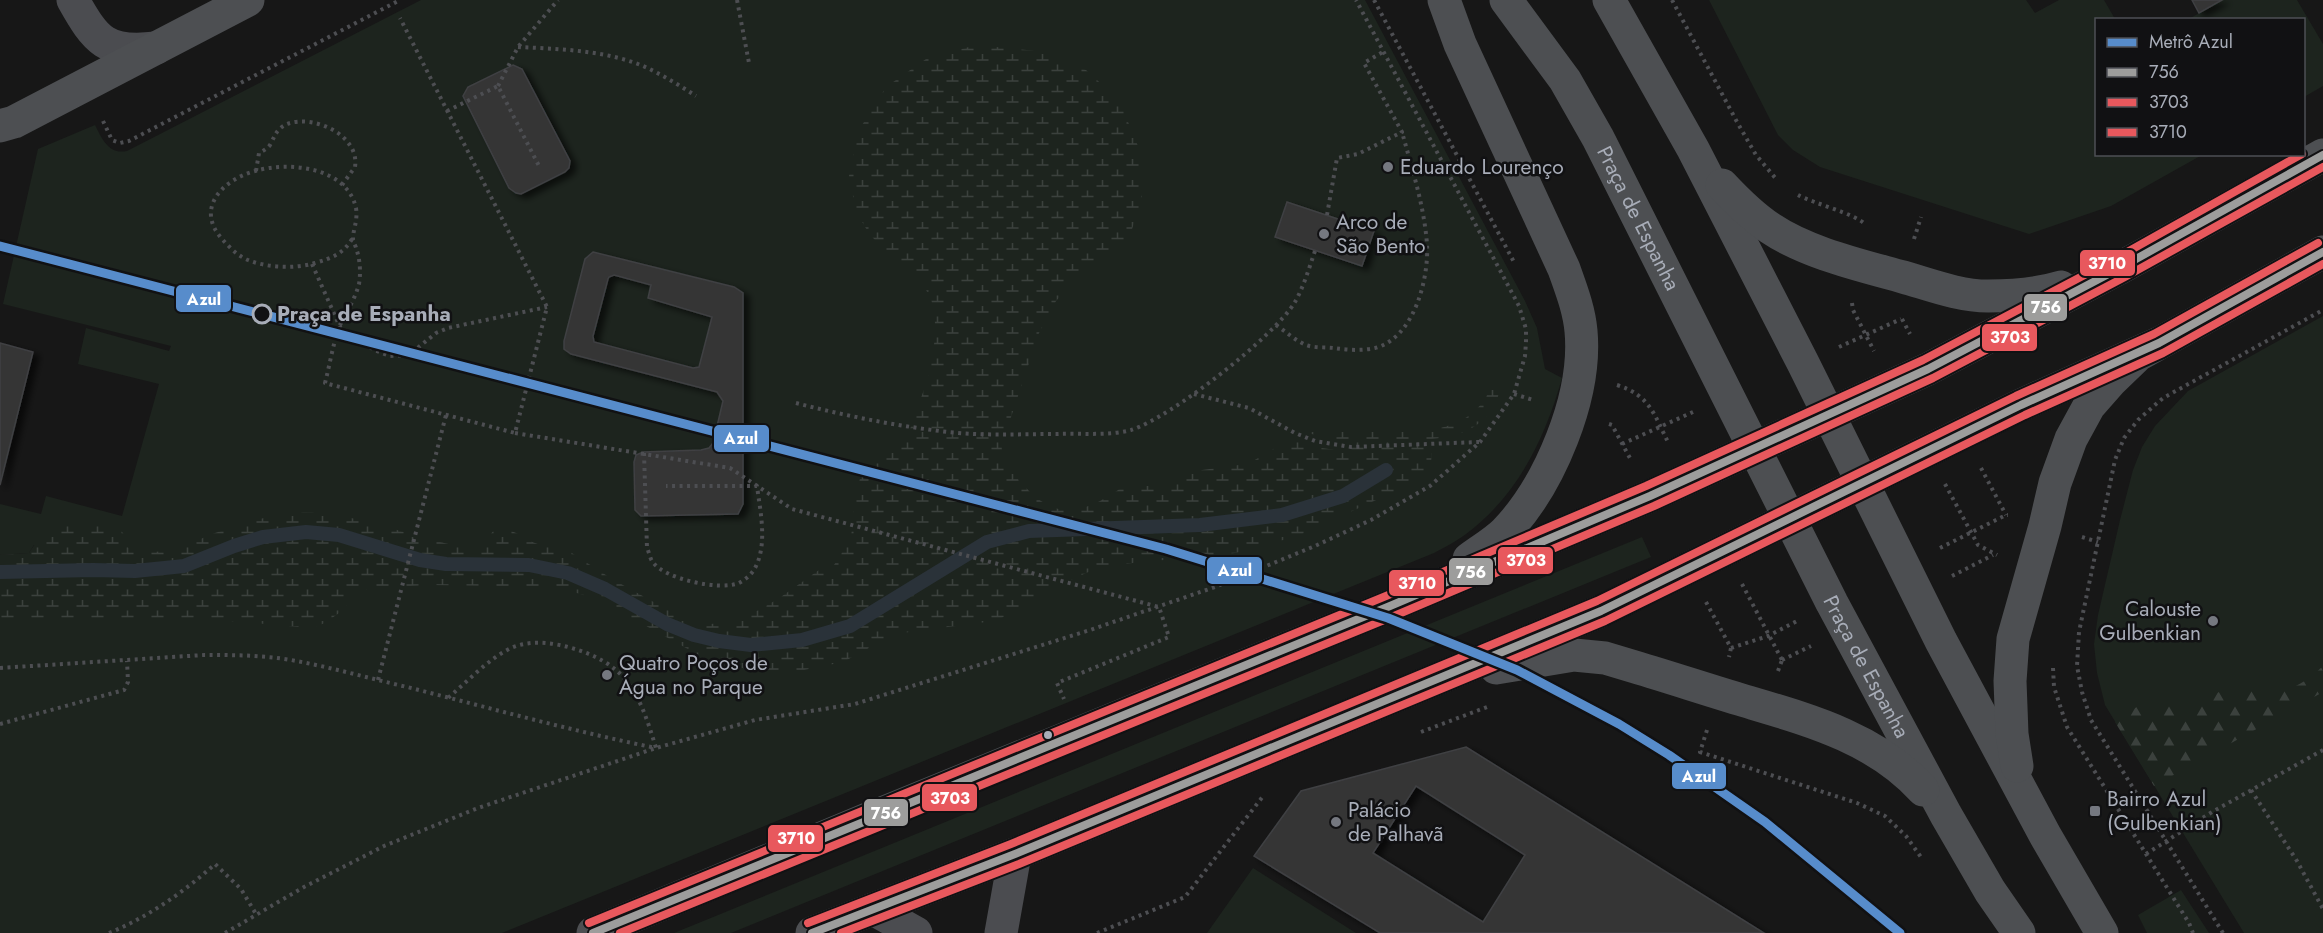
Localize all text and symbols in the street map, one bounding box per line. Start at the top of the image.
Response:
legend [2095,18,2305,156]
text: Metrô Azul [2149,29,2233,55]
text: 756 [2149,59,2179,85]
text: 3703 [2149,89,2189,115]
text: 3710 [2149,119,2187,145]
street label: Praça de Espanha [1589,141,1687,296]
place label: Eduardo Lourenço [1400,152,1564,182]
marker: Eduardo Lourenço [1381,160,1395,174]
place label: Arco de São Bento [1336,207,1426,261]
marker: Arco de São Bento [1317,227,1331,241]
line badge: 3710 [2079,249,2136,277]
text: 3710 [2088,252,2126,275]
line badge: Azul [175,284,232,313]
text: Azul [186,288,221,311]
line badge: 756 [2023,293,2068,322]
text: 756 [2031,296,2061,319]
place label: Praça de Espanha [277,299,451,329]
marker: Praça de Espanha [252,304,272,324]
line badge: 3703 [1981,323,2038,352]
text: 3703 [1990,326,2030,349]
line badge: Azul [713,424,770,453]
text: Azul [723,427,758,450]
line badge: 3703 [1497,546,1554,575]
text: 3703 [1506,549,1546,572]
line badge: Azul [1206,556,1263,585]
line badge: 756 [1448,557,1494,586]
text: Azul [1217,559,1252,582]
text: 756 [1456,561,1486,584]
line badge: 3710 [1388,569,1445,597]
text: 3710 [1398,572,1436,595]
street label: Praça de Espanha [1816,590,1917,743]
place label: Calouste Gulbenkian [2099,594,2201,648]
marker: Calouste Gulbenkian [2206,614,2220,628]
place label: Quatro Poços de Água no Parque [619,648,768,702]
marker: Quatro Poços de Água no Parque [600,668,614,682]
unlabelled marker [1042,729,1054,741]
line badge: Azul [1671,762,1727,790]
text: Azul [1681,765,1716,788]
line badge: 3703 [921,783,978,812]
place label: Bairro Azul (Gulbenkian) [2107,784,2222,838]
text: 3703 [930,787,970,810]
place label: Palácio de Palhavã [1348,795,1443,849]
line badge: 756 [863,798,909,827]
text: 756 [871,802,901,825]
marker: Bairro Azul (Gulbenkian) [2088,804,2102,818]
marker: Palácio de Palhavã [1329,815,1343,829]
line badge: 3710 [767,824,824,853]
text: 3710 [777,827,815,850]

